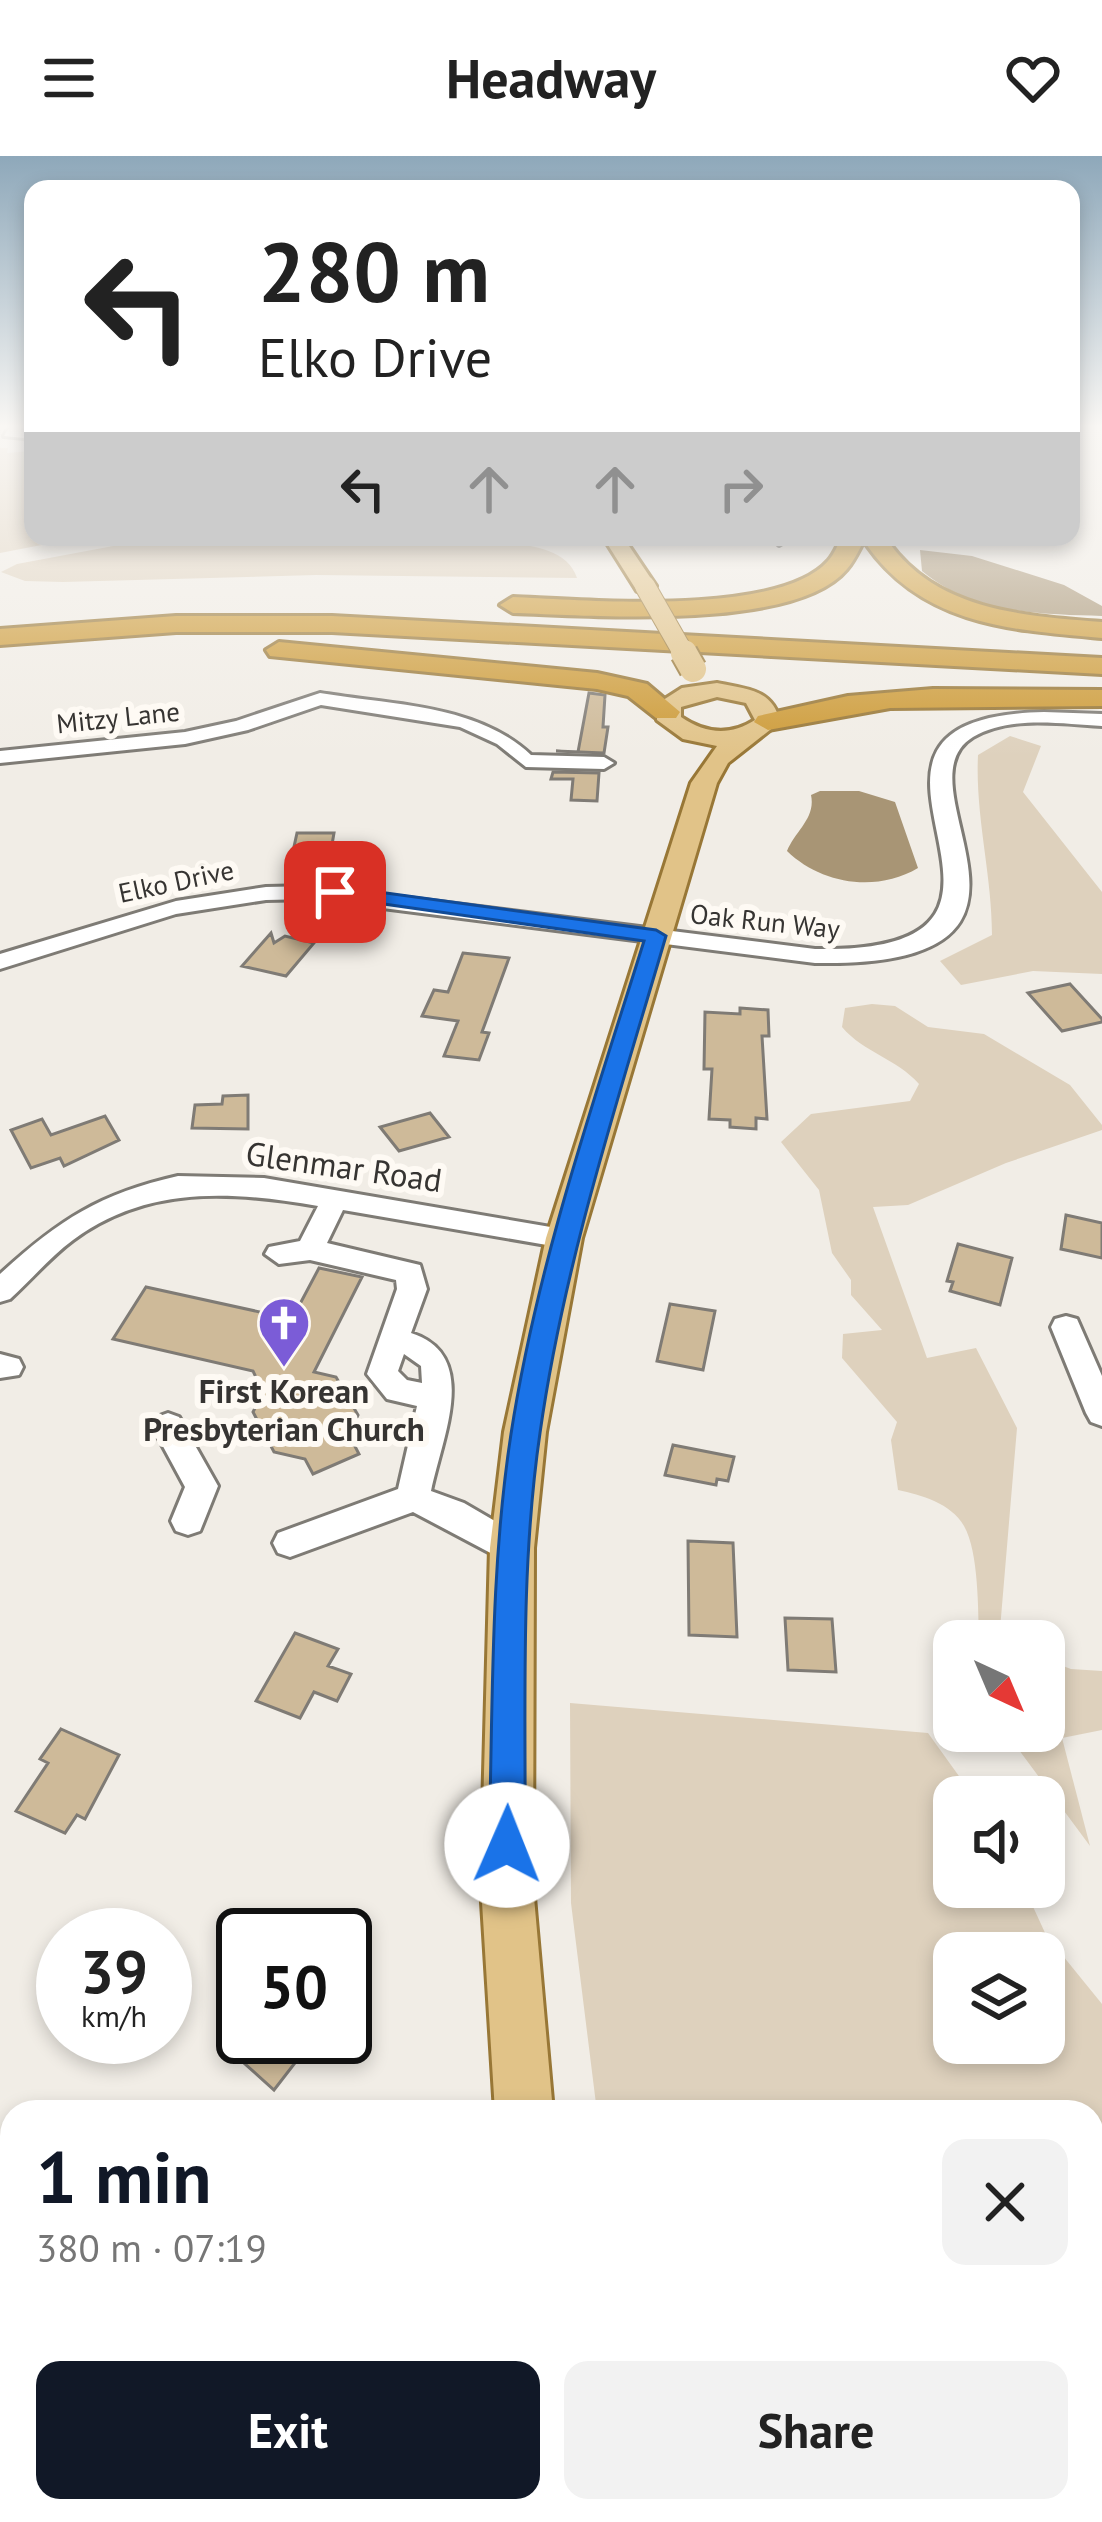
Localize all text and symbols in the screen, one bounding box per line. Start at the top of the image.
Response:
text: Headway [446,43,656,113]
icon: menu [36,45,102,111]
icon: heart [1000,45,1066,111]
text: 280 m [258,216,490,325]
icon: left [60,228,216,384]
text: Elko Drive [258,322,492,392]
icon: left [330,456,396,522]
icon: ahead [456,456,522,522]
icon: ahead [582,456,648,522]
icon: right [708,456,774,522]
street label: Mitzy Lane [55,694,181,740]
pin [284,841,386,943]
street label: Elko Drive [115,852,237,910]
icon: arrive [302,859,368,925]
street label: Oak Run Way [689,896,842,946]
street label: Glenmar Road [243,1131,445,1201]
church icon: First Korean Presbyterian Church [256,1295,312,1369]
place label: First Korean Presbyterian Church [143,1369,425,1450]
north arrow [933,1620,1065,1752]
map controls [933,1620,1065,2064]
button: sound [933,1776,1065,1908]
position arrow [444,1782,570,1908]
speed limit sign: 50 [216,1908,372,2064]
text: 39 [80,1932,148,2010]
button: layers [933,1932,1065,2064]
text: km/h [81,1996,147,2035]
text: 1 min [36,2130,212,2223]
button: close [942,2139,1068,2265]
text: 380 m · 07:19 [36,2222,267,2273]
button: Exit [36,2361,540,2499]
button: Share [564,2361,1068,2499]

